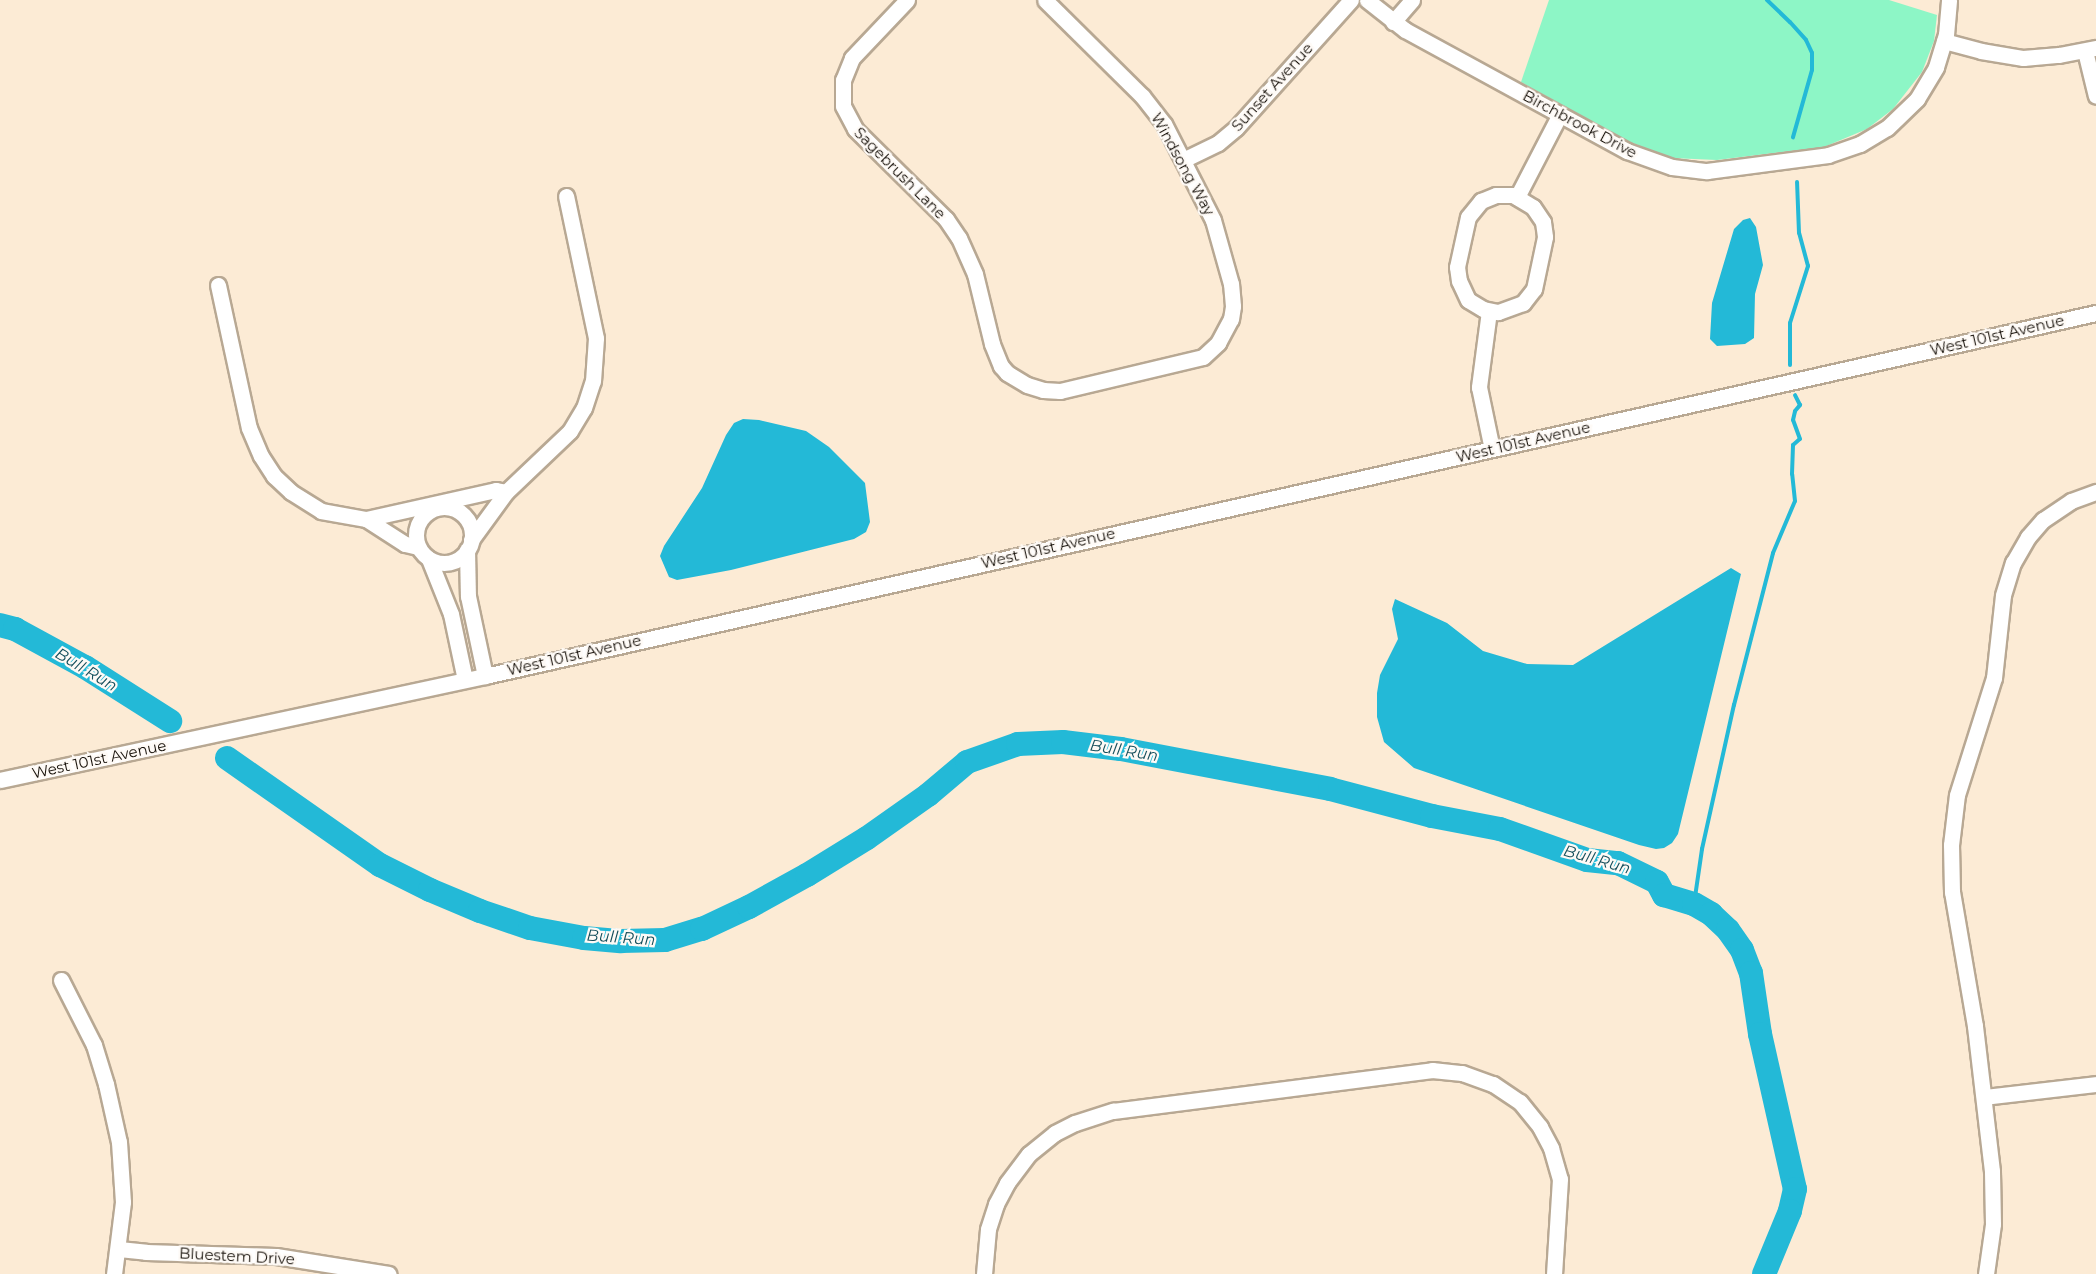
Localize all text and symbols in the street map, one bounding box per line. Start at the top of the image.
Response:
street label: Sunset Avenue [1228,39,1316,135]
street label: Birchbrook Drive [1520,86,1640,162]
street label: Windsong Way [1147,110,1219,218]
street label: Sagebrush Lane [851,124,949,222]
street label: West 101st Avenue [1928,311,2066,359]
street label: West 101st Avenue [1454,418,1592,466]
street label: West 101st Avenue [979,524,1117,572]
street label: West 101st Avenue [505,631,643,679]
water label: Bull Run [52,644,120,696]
street label: West 101st Avenue [30,736,168,782]
water label: Bull Run [1089,736,1159,766]
water label: Bull Run [1561,841,1633,879]
water label: Bull Run [586,926,656,950]
street label: Bluestem Drive [179,1244,295,1268]

